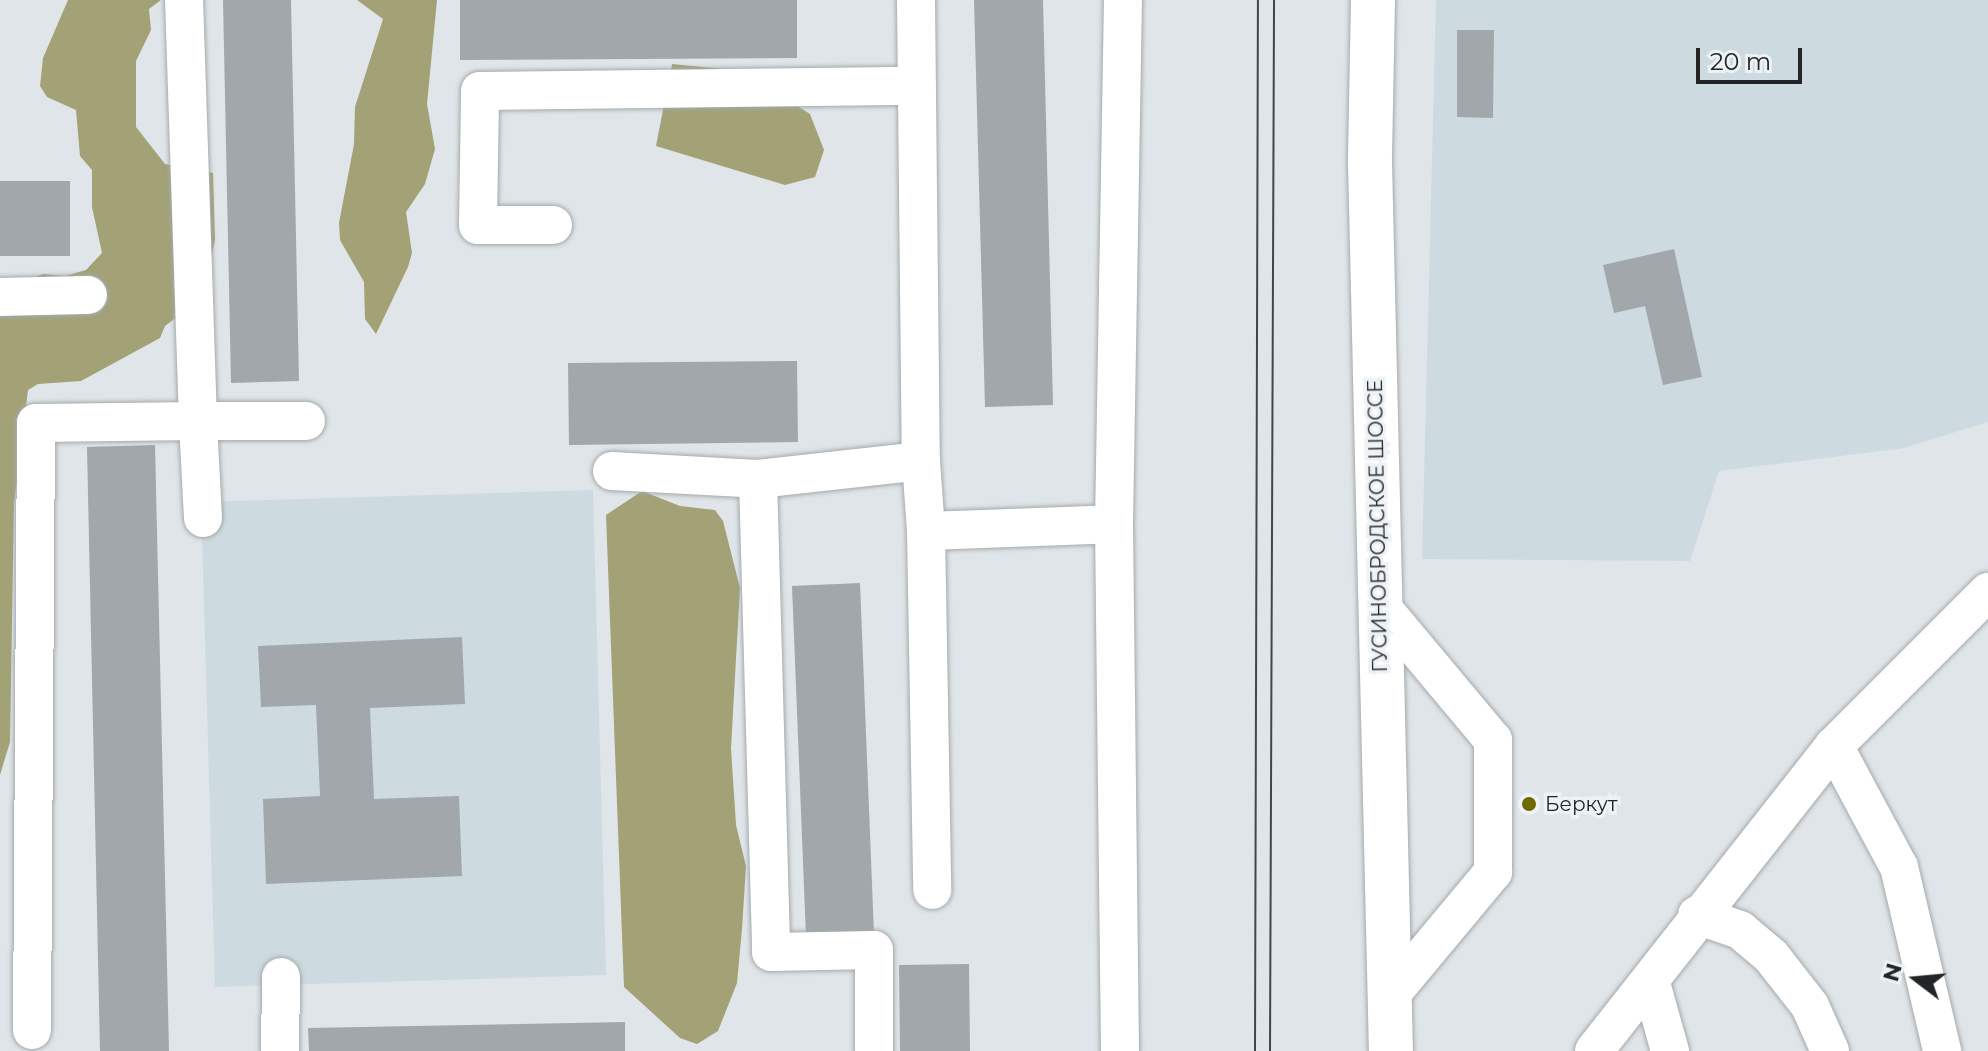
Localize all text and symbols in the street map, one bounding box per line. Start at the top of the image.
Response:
scale bar [1700,32,1806,82]
text: 20 m [1710,47,1771,76]
street label: ГУСИНОБРОДСКОЕ ШОССЕ [1363,379,1393,673]
place label: Беркут [1545,792,1617,816]
marker: Беркут [1520,795,1538,813]
north arrow [1876,939,1956,1019]
text: N [1877,960,1908,985]

